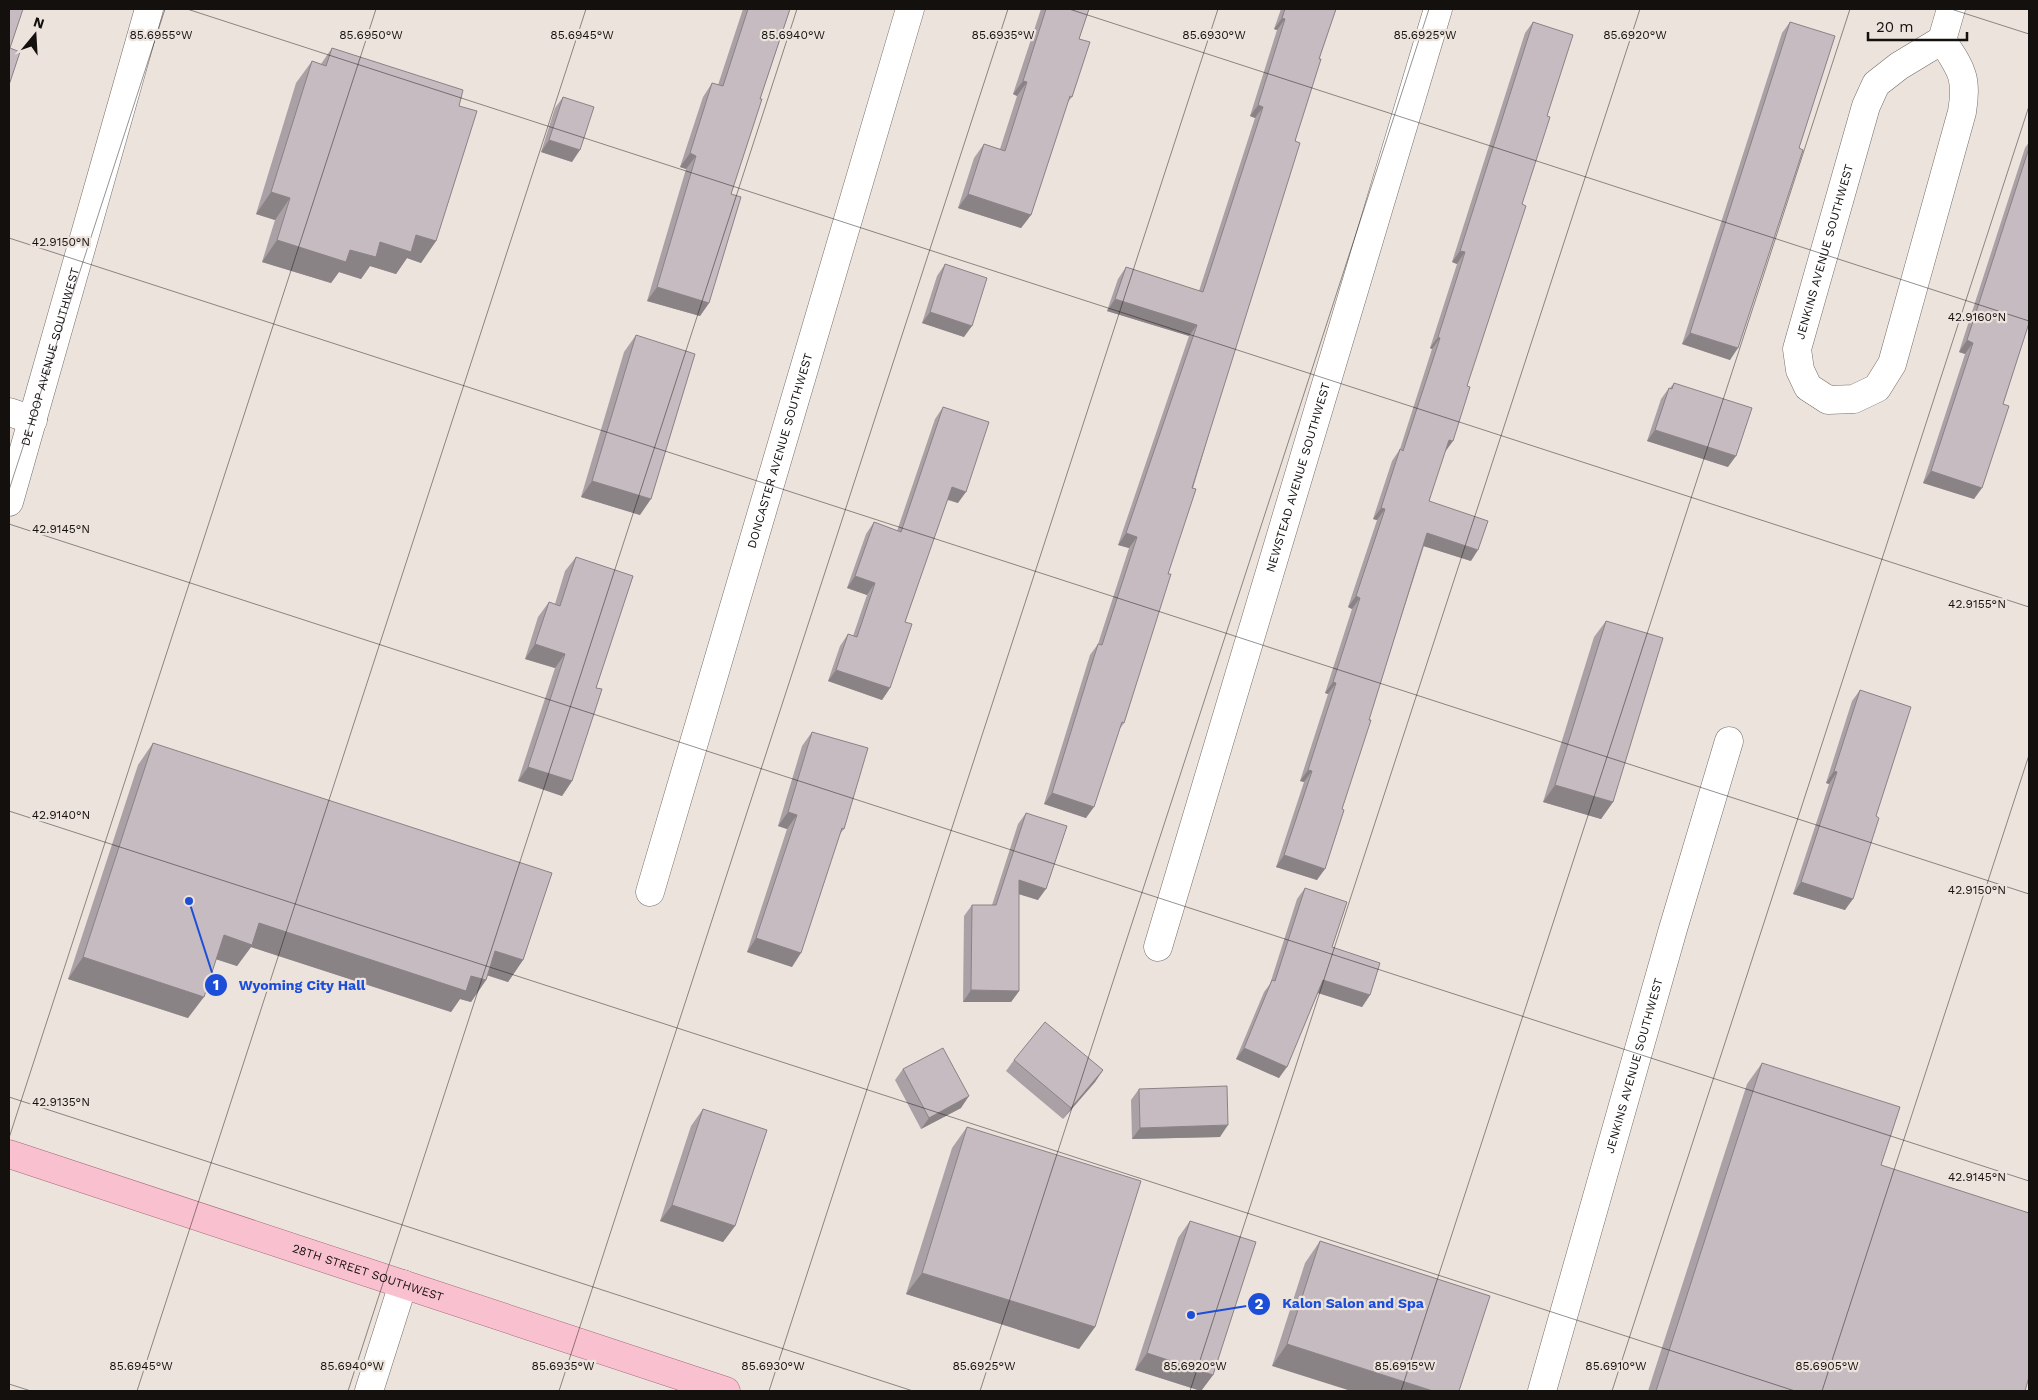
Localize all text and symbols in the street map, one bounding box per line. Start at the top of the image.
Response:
north arrow [10,10,60,60]
scale bar [1868,10,1967,42]
text: N [32,13,46,32]
text: 20 m [1876,18,1914,36]
text: 85.6955°W [129,28,193,42]
text: 85.6950°W [339,28,403,42]
text: 85.6945°W [550,28,614,42]
text: 85.6940°W [761,28,825,42]
text: 85.6935°W [972,28,1035,42]
text: 85.6930°W [1182,28,1246,42]
text: 85.6925°W [1393,28,1457,42]
text: 85.6920°W [1603,28,1667,42]
street label: JENKINS AVENUE SOUTHWEST [1793,162,1856,341]
text: 42.9150°N [32,235,90,249]
street label: DE HOOP AVENUE SOUTHWEST [18,266,82,447]
text: 42.9160°N [1948,310,2006,324]
street label: DONCASTER AVENUE SOUTHWEST [745,351,815,550]
street label: NEWSTEAD AVENUE SOUTHWEST [1263,381,1333,574]
text: 42.9145°N [32,522,90,536]
text: 42.9155°N [1948,597,2006,611]
text: 42.9140°N [32,808,90,822]
text: 42.9150°N [1948,883,2006,897]
callout: Wyoming City Hall [203,970,375,999]
text: 1 [213,976,219,994]
text: Wyoming City Hall [239,977,366,993]
street label: JENKINS AVENUE SOUTHWEST [1603,977,1666,1155]
text: 42.9135°N [32,1095,90,1109]
text: 42.9145°N [1948,1170,2006,1184]
street label: 28TH STREET SOUTHWEST [290,1241,445,1304]
callout: Kalon Salon and Spa [1247,1289,1433,1318]
text: 2 [1255,1295,1264,1313]
text: Kalon Salon and Spa [1282,1295,1425,1311]
text: 85.6945°W [109,1359,173,1373]
text: 85.6940°W [320,1359,384,1373]
text: 85.6935°W [532,1359,595,1373]
text: 85.6930°W [741,1359,805,1373]
text: 85.6925°W [952,1359,1016,1373]
text: 85.6920°W [1163,1359,1227,1373]
text: 85.6915°W [1375,1359,1436,1373]
text: 85.6910°W [1585,1359,1647,1373]
text: 85.6905°W [1795,1359,1859,1373]

